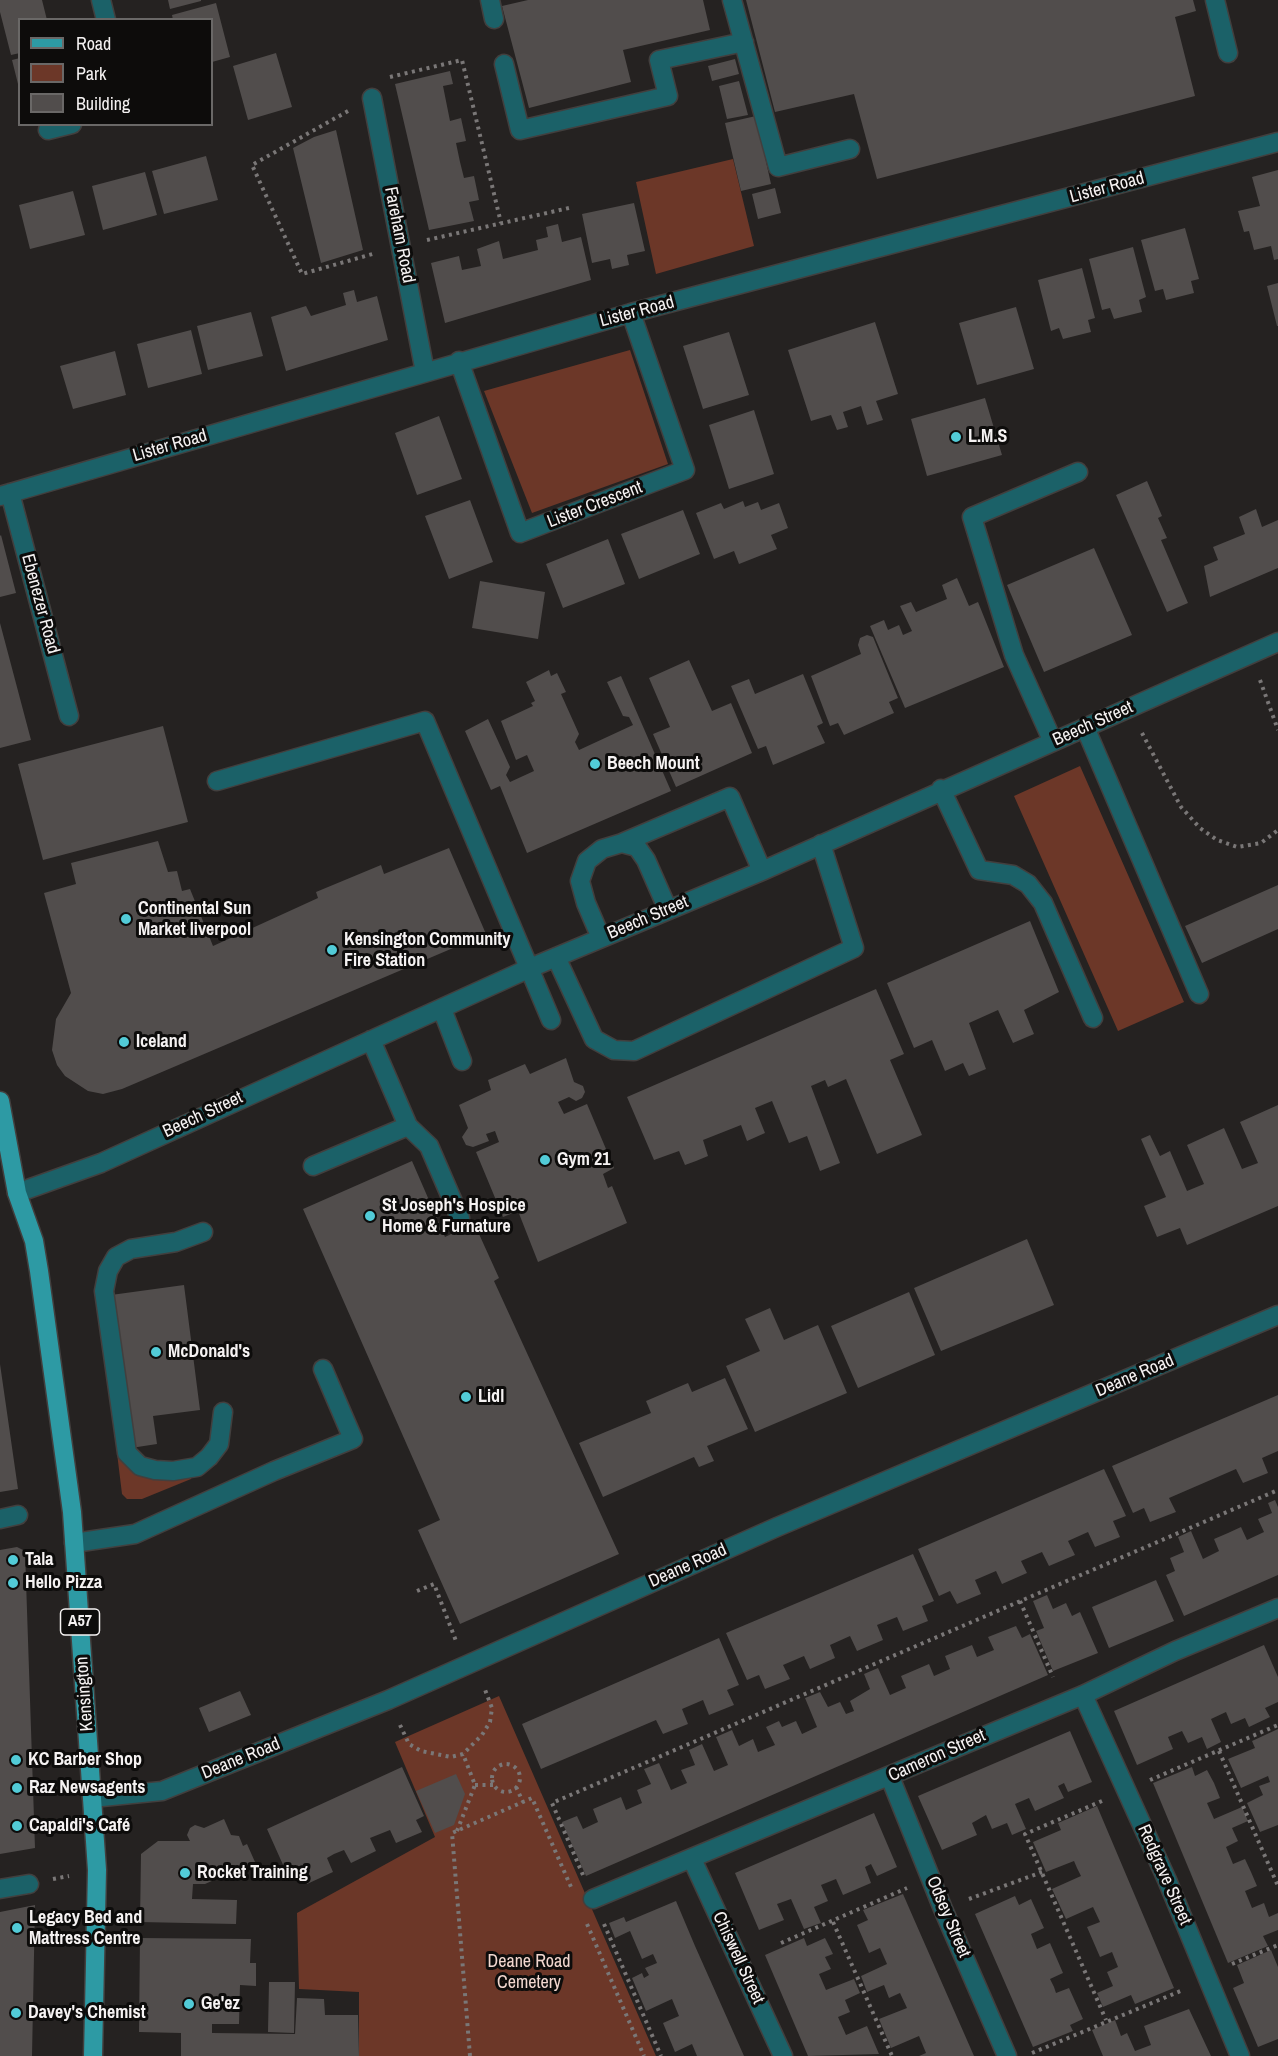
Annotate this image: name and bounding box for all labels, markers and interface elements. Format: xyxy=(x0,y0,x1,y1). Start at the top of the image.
legend xyxy=(18,18,213,126)
text: Road xyxy=(76,31,111,56)
text: Park xyxy=(76,61,106,86)
text: Building xyxy=(76,91,130,116)
street label: Lister Road xyxy=(1067,168,1147,208)
street label: Fareham Road xyxy=(379,185,419,285)
street label: Lister Road xyxy=(597,292,677,332)
street label: Lister Road xyxy=(130,425,210,467)
place label: L.M.S xyxy=(968,426,1007,448)
marker: L.M.S xyxy=(949,430,963,444)
street label: Lister Crescent xyxy=(544,477,646,533)
street label: Ebenezer Road xyxy=(16,552,64,656)
street label: Beech Street xyxy=(1050,697,1136,751)
place label: Beech Mount xyxy=(607,753,700,775)
marker: Beech Mount xyxy=(588,757,602,771)
street label: Beech Street xyxy=(605,891,691,945)
place label: Continental Sun Market liverpool xyxy=(138,898,251,940)
marker: Continental Sun Market liverpool xyxy=(119,912,133,926)
place label: Kensington Community Fire Station xyxy=(344,929,510,972)
marker: Kensington Community Fire Station xyxy=(325,943,339,957)
place label: Iceland xyxy=(136,1031,187,1053)
marker: Iceland xyxy=(117,1035,131,1049)
street label: Beech Street xyxy=(160,1087,246,1143)
place label: Gym 21 xyxy=(557,1149,610,1171)
marker: Gym 21 xyxy=(538,1153,552,1167)
place label: St Joseph's Hospice Home & Furnature xyxy=(382,1195,526,1238)
marker: St Joseph's Hospice Home & Furnature xyxy=(363,1209,377,1223)
place label: McDonald's xyxy=(168,1341,250,1363)
marker: McDonald's xyxy=(149,1345,163,1359)
street label: Deane Road xyxy=(1093,1350,1177,1402)
place label: Lidl xyxy=(478,1386,504,1408)
marker: Lidl xyxy=(459,1390,473,1404)
street label: Deane Road xyxy=(646,1539,730,1593)
place label: Tala xyxy=(25,1549,53,1571)
marker: Tala xyxy=(6,1553,20,1567)
place label: Hello Pizza xyxy=(25,1572,102,1594)
marker: Hello Pizza xyxy=(6,1576,20,1590)
road number: A57 xyxy=(60,1609,100,1635)
street label: Kensington xyxy=(72,1656,98,1732)
street label: Cameron Street xyxy=(885,1725,989,1787)
street label: Deane Road xyxy=(199,1733,283,1785)
place label: KC Barber Shop xyxy=(28,1749,142,1771)
marker: KC Barber Shop xyxy=(9,1753,23,1767)
place label: Raz Newsagents xyxy=(29,1777,145,1799)
marker: Raz Newsagents xyxy=(10,1781,24,1795)
place label: Capaldi's Café xyxy=(29,1815,130,1837)
marker: Capaldi's Café xyxy=(10,1819,24,1833)
street label: Redgrave Street xyxy=(1132,1822,1196,1928)
place label: Rocket Training xyxy=(197,1862,308,1884)
marker: Rocket Training xyxy=(178,1866,192,1880)
street label: Odsey Street xyxy=(921,1873,975,1961)
place label: Legacy Bed and Mattress Centre xyxy=(29,1907,142,1950)
street label: Chiswell Street xyxy=(707,1908,769,2008)
marker: Legacy Bed and Mattress Centre xyxy=(10,1921,24,1935)
park label: Deane Road Cemetery xyxy=(488,1951,570,1994)
place label: Ge'ez xyxy=(201,1993,240,2015)
marker: Ge'ez xyxy=(182,1997,196,2011)
place label: Davey's Chemist xyxy=(28,2002,146,2024)
marker: Davey's Chemist xyxy=(9,2006,23,2020)

